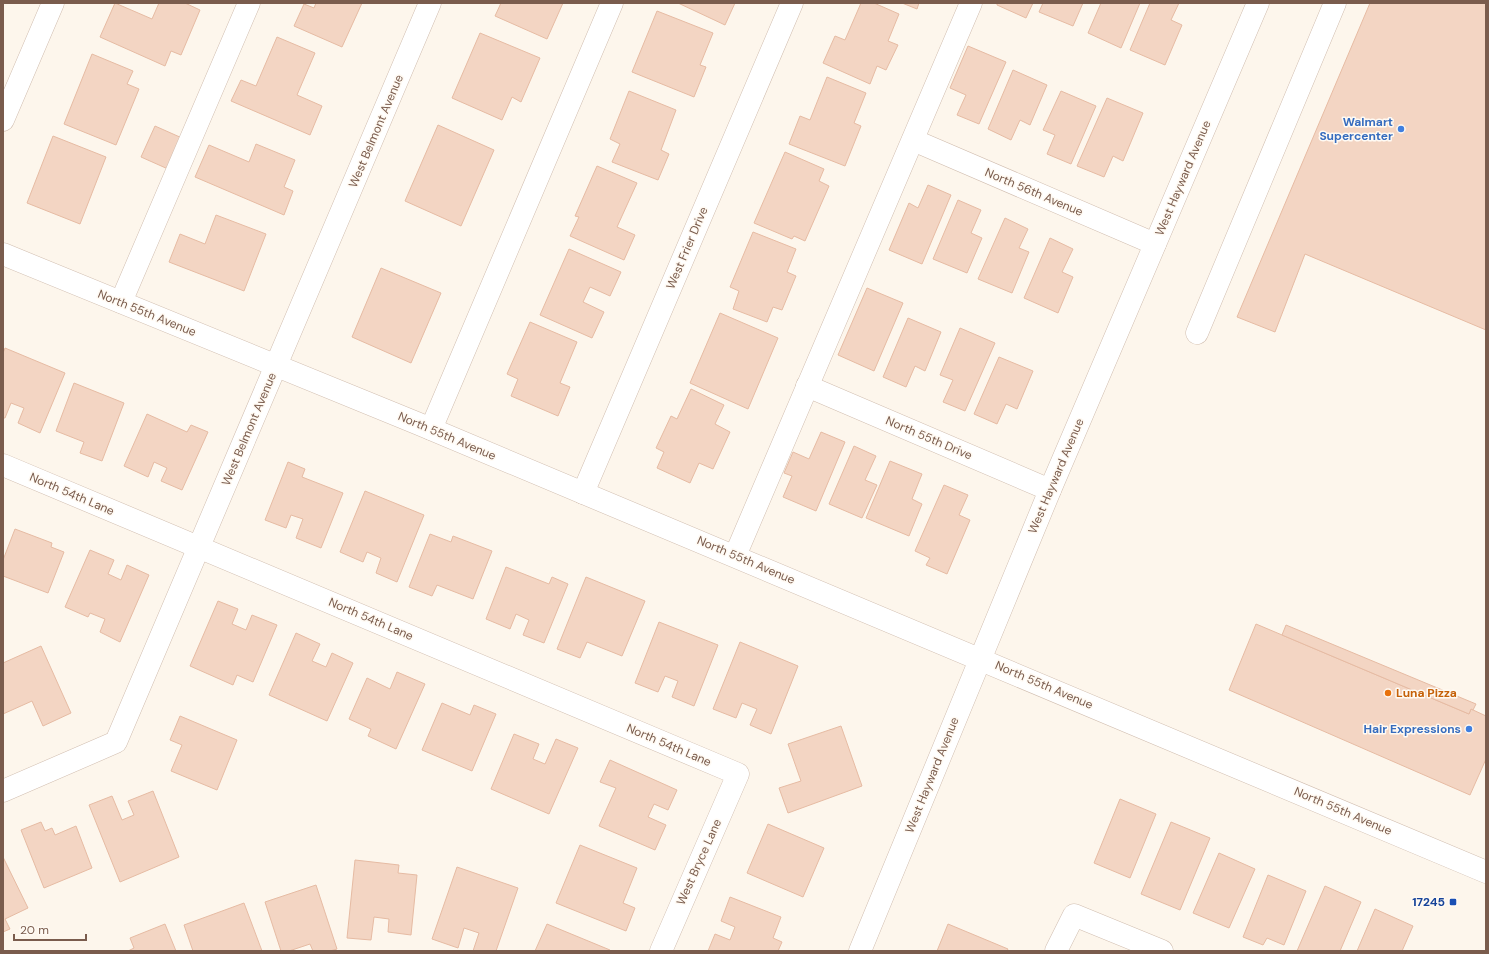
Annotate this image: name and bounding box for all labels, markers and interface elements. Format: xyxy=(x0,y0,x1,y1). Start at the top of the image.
street label: West Belmont Avenue xyxy=(345,72,407,190)
place label: Walmart Supercenter xyxy=(1319,114,1393,144)
street label: West Hayward Avenue xyxy=(1151,118,1215,238)
marker: Walmart Supercenter xyxy=(1396,124,1406,134)
street label: North 56th Avenue xyxy=(983,164,1086,220)
street label: West Frier Drive xyxy=(662,204,712,292)
street label: North 55th Avenue xyxy=(95,286,199,340)
street label: West Belmont Avenue xyxy=(218,370,280,488)
street label: North 55th Avenue xyxy=(396,408,499,464)
street label: North 55th Drive xyxy=(883,413,975,464)
street label: West Hayward Avenue xyxy=(1024,416,1088,536)
street label: North 54th Lane xyxy=(27,469,117,519)
street label: North 55th Avenue xyxy=(695,532,798,588)
street label: North 54th Lane xyxy=(326,594,416,644)
street label: North 55th Avenue xyxy=(993,657,1096,713)
place label: Luna Pizza xyxy=(1396,685,1457,701)
marker: Luna Pizza xyxy=(1383,688,1393,698)
street label: West Hayward Avenue xyxy=(901,714,963,835)
street label: North 54th Lane xyxy=(624,720,714,770)
place label: Hair Expressions xyxy=(1363,721,1461,737)
marker: Hair Expressions xyxy=(1464,724,1474,734)
street label: North 55th Avenue xyxy=(1292,783,1395,839)
street label: West Bryce Lane xyxy=(673,816,725,908)
place label: 17245 xyxy=(1412,894,1445,910)
marker: 17245 xyxy=(1448,897,1458,907)
scale bar xyxy=(14,916,86,942)
text: 20 m xyxy=(20,922,49,938)

